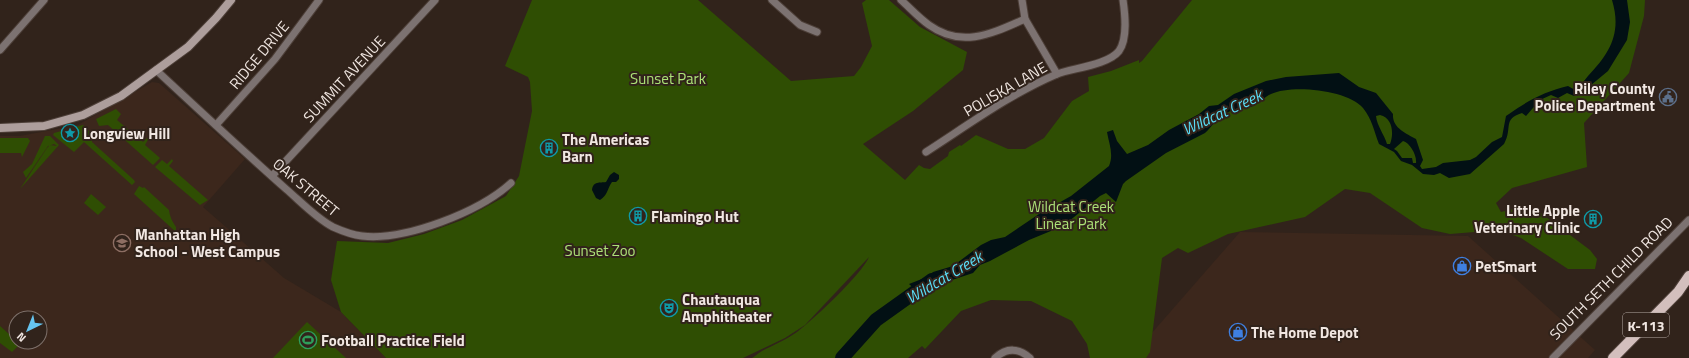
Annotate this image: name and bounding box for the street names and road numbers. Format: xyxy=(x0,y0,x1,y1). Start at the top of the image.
street label: RIDGE DRIVE xyxy=(223,16,295,94)
street label: SUMMIT AVENUE xyxy=(298,30,390,128)
street label: POLISKA LANE xyxy=(959,56,1051,122)
street label: OAK STREET xyxy=(268,152,344,222)
street label: SOUTH SETH CHILD ROAD xyxy=(1544,211,1678,345)
road number: K-113 xyxy=(1623,313,1669,337)

